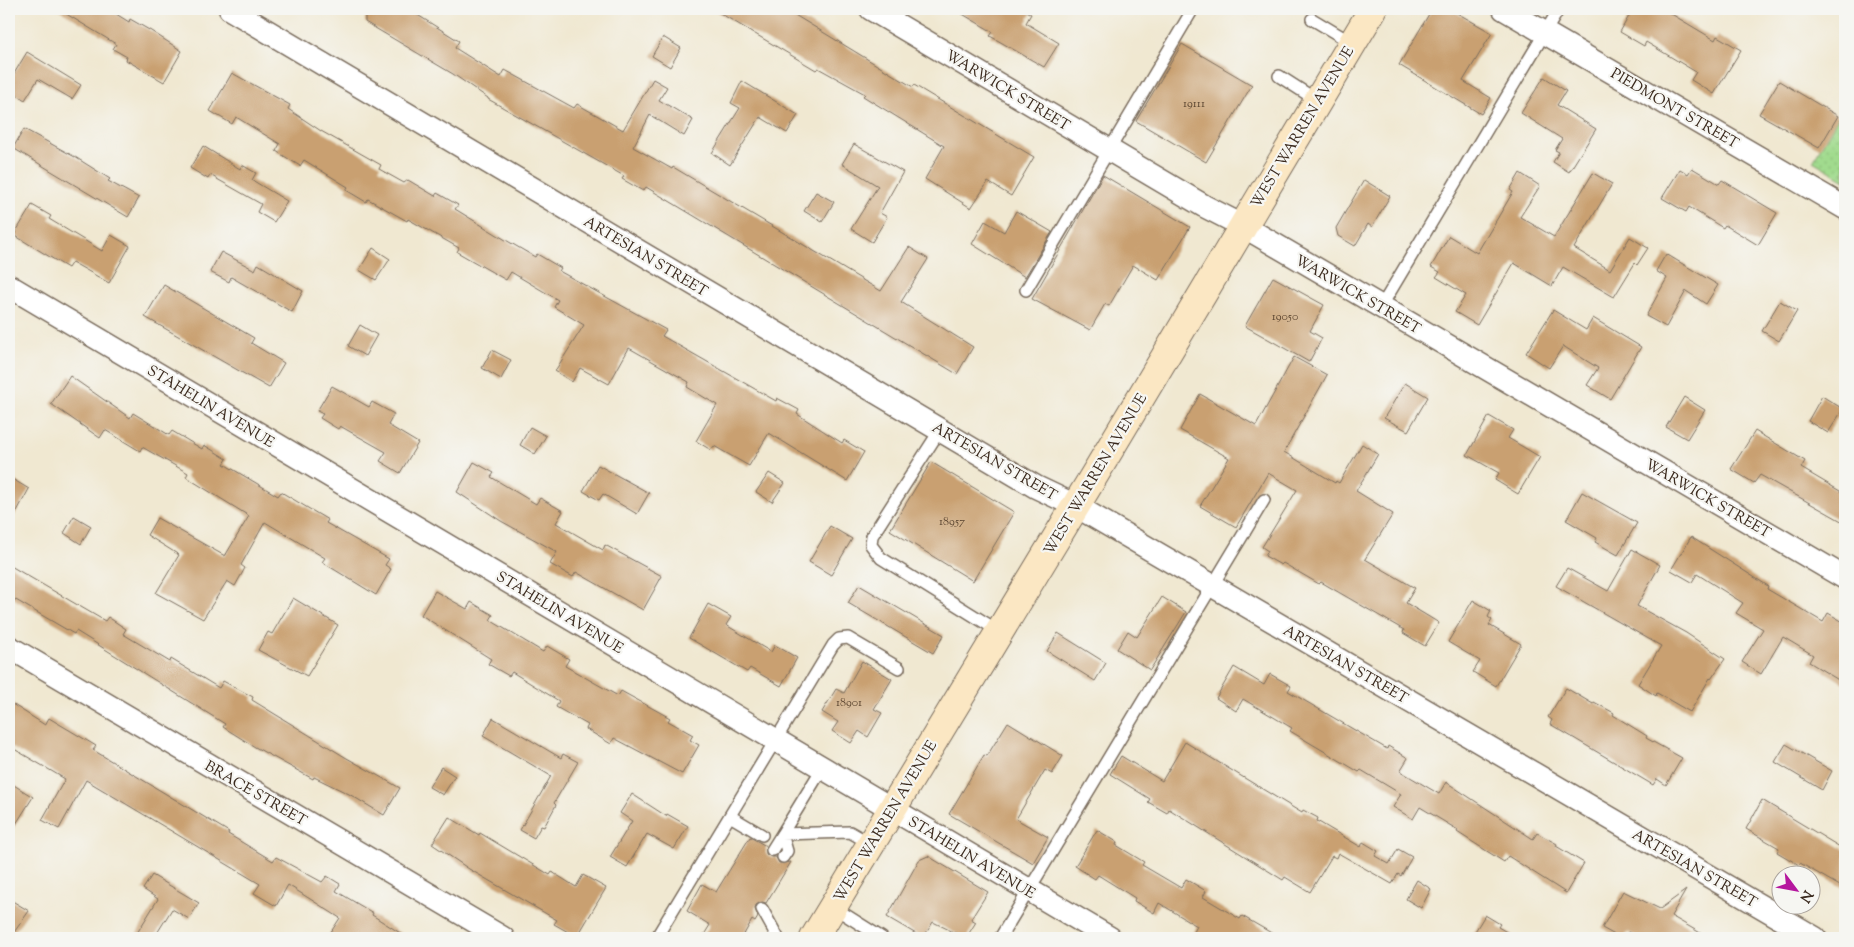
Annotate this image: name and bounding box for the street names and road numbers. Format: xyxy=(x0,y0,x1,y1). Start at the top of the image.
street label: WEST WARREN AVENUE xyxy=(1247,43,1360,213)
street label: WARWICK STREET xyxy=(941,46,1074,137)
street label: PIEDMONT STREET xyxy=(1606,64,1743,155)
street label: ARTESIAN STREET xyxy=(579,212,712,303)
street label: WARWICK STREET xyxy=(1290,251,1425,340)
street label: STAHELIN AVENUE xyxy=(143,361,278,454)
street label: WEST WARREN AVENUE xyxy=(1040,390,1153,560)
street label: ARTESIAN STREET xyxy=(928,418,1061,507)
street label: WARWICK STREET xyxy=(1640,455,1775,544)
street label: STAHELIN AVENUE xyxy=(492,567,627,660)
street label: ARTESIAN STREET xyxy=(1279,621,1412,710)
street label: WEST WARREN AVENUE xyxy=(830,737,943,907)
street label: BRACE STREET xyxy=(200,756,311,832)
street label: STAHELIN AVENUE xyxy=(904,812,1039,905)
street label: ARTESIAN STREET xyxy=(1628,825,1761,914)

